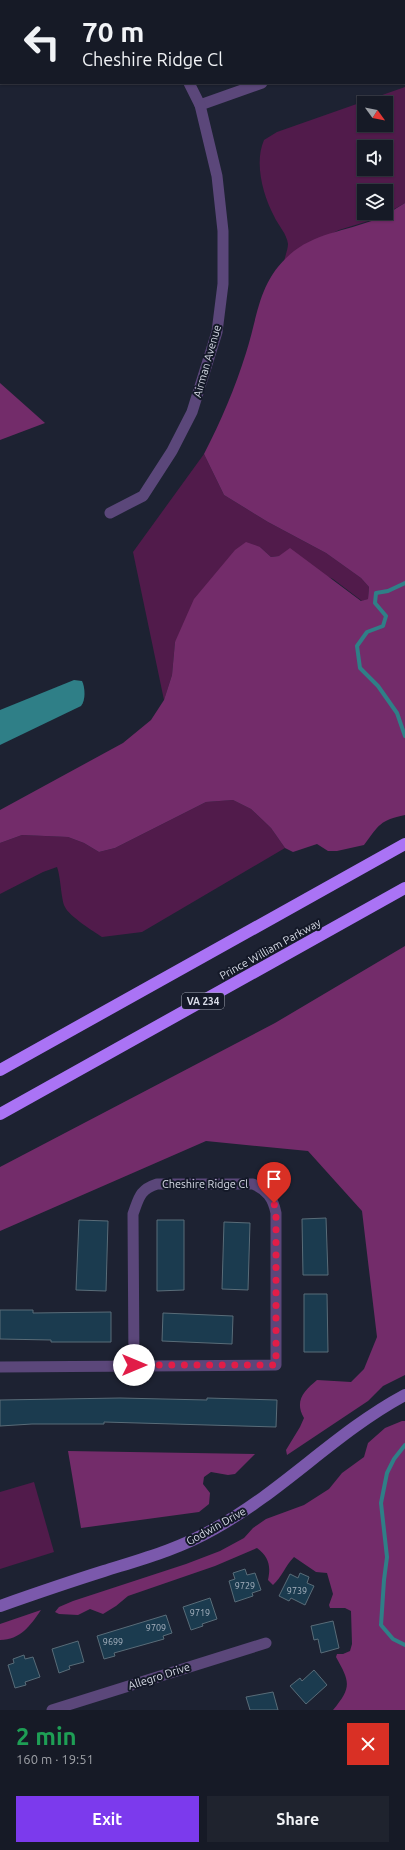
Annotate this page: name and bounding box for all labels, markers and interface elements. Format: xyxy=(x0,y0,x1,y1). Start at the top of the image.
icon: left xyxy=(16,16,68,68)
text: 70 m xyxy=(82,16,144,47)
text: Cheshire Ridge Cl xyxy=(82,49,223,69)
north arrow xyxy=(357,96,393,132)
map controls xyxy=(357,96,393,220)
button: sound xyxy=(357,140,393,176)
button: layers xyxy=(357,184,393,220)
street label: Airman Avenue xyxy=(191,323,223,399)
street label: Prince William Parkway xyxy=(217,916,323,982)
road number: VA 234 xyxy=(182,993,224,1009)
pin xyxy=(257,1162,291,1203)
icon: arrive xyxy=(263,1168,285,1190)
street label: Cheshire Ridge Cl xyxy=(162,1178,248,1190)
position arrow xyxy=(113,1344,155,1386)
street label: Godwin Drive xyxy=(184,1505,248,1547)
house number: 9729 xyxy=(235,1581,255,1591)
house number: 9739 xyxy=(287,1586,307,1596)
house number: 9719 xyxy=(190,1608,210,1618)
house number: 9709 xyxy=(146,1623,166,1633)
house number: 9699 xyxy=(103,1637,123,1647)
street label: Allegro Drive xyxy=(127,1660,191,1692)
text: 2 min xyxy=(16,1723,77,1750)
button: close xyxy=(347,1723,389,1765)
text: 160 m · 19:51 xyxy=(16,1752,94,1766)
button: Exit xyxy=(16,1796,199,1842)
button: Share xyxy=(207,1796,389,1842)

